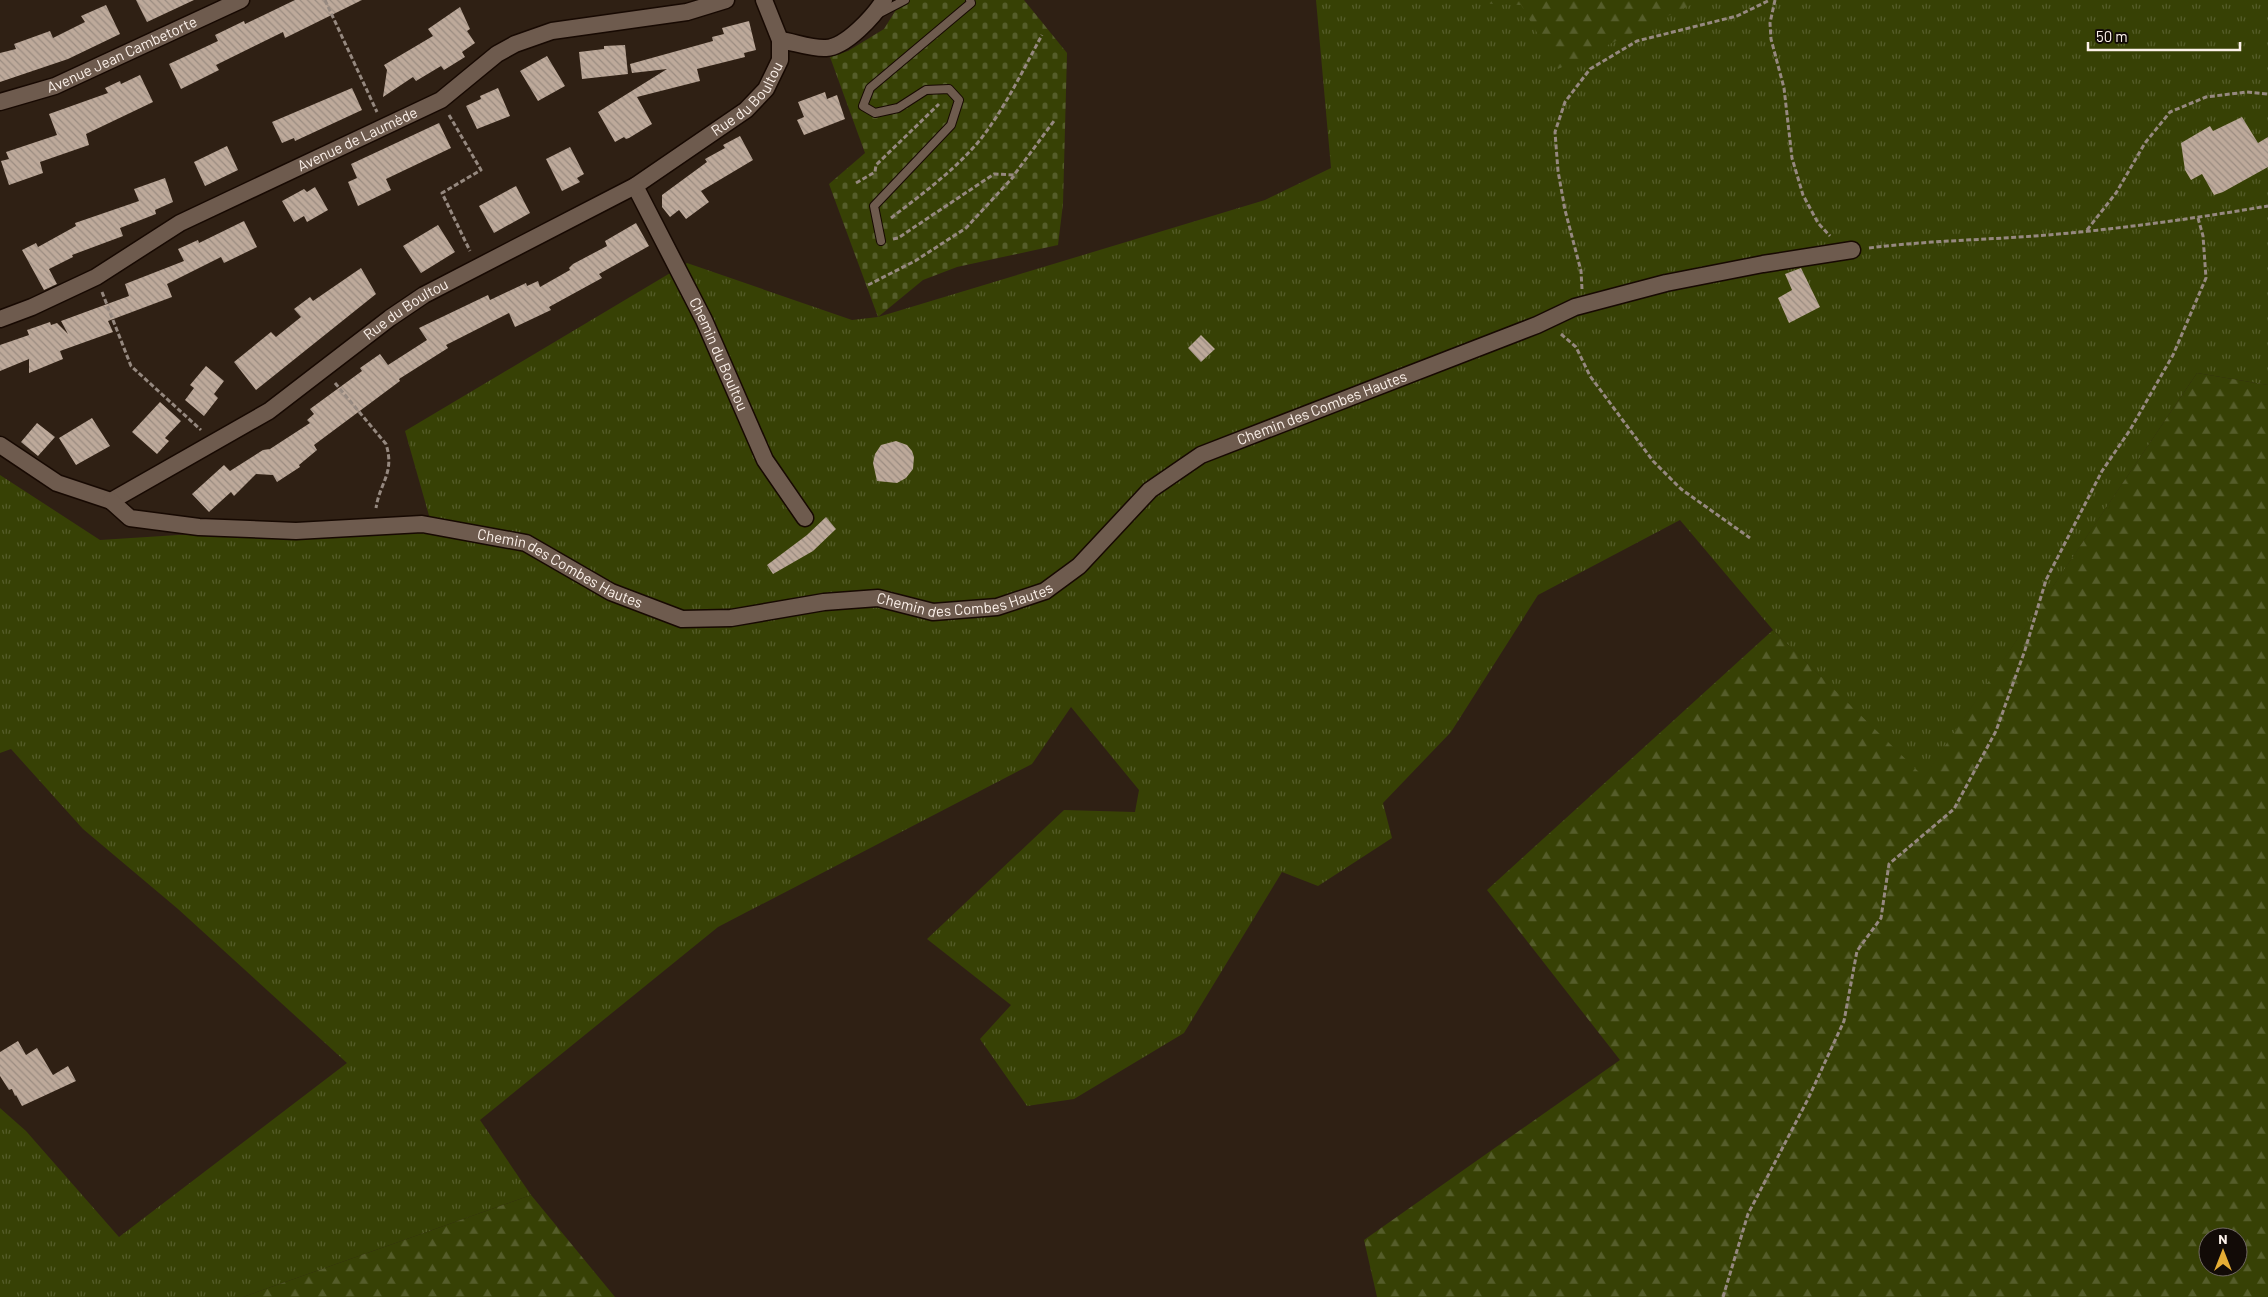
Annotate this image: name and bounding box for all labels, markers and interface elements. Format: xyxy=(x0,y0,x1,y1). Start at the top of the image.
street label: Avenue Jean Cambetorte xyxy=(44,12,199,96)
scale bar xyxy=(2088,20,2240,52)
text: 50 m xyxy=(2096,27,2128,45)
street label: Rue du Boultou xyxy=(707,58,786,139)
street label: Avenue de Laumède xyxy=(294,102,420,174)
street label: Rue du Boultou xyxy=(359,274,451,343)
street label: Chemin du Boultou xyxy=(686,294,752,413)
street label: Chemin des Combes Hautes xyxy=(1234,366,1409,448)
street label: Chemin des Combes Hautes xyxy=(476,524,645,611)
street label: Chemin des Combes Hautes xyxy=(875,578,1056,620)
north arrow xyxy=(2198,1227,2248,1277)
text: N xyxy=(2218,1230,2228,1247)

